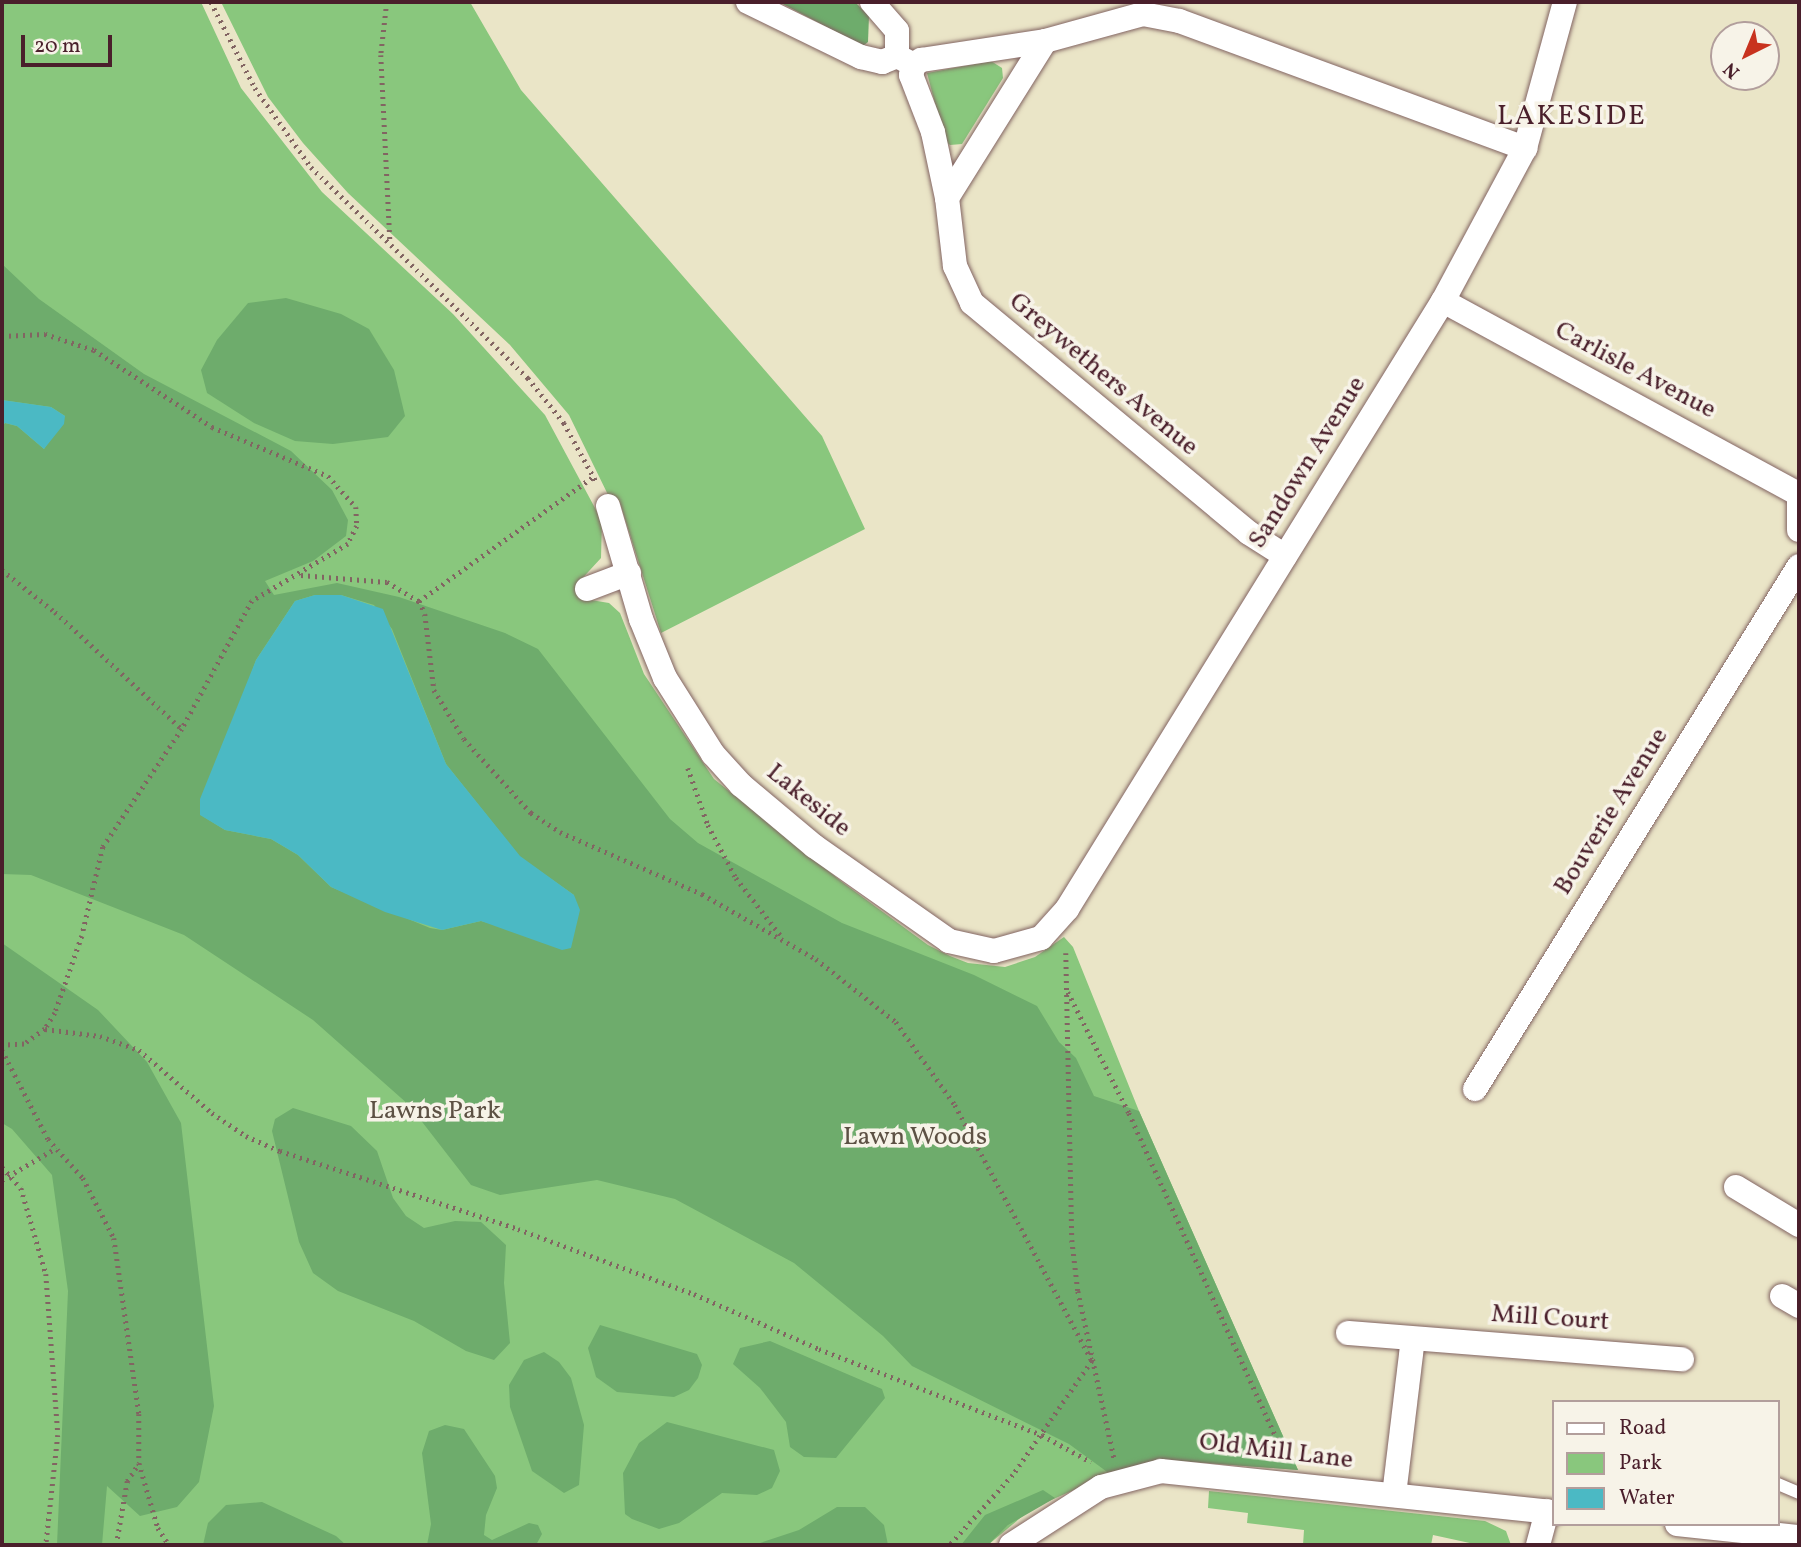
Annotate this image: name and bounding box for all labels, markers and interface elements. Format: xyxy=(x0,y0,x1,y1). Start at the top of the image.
scale bar xyxy=(24,21,116,65)
north arrow xyxy=(1710,21,1780,91)
text: 20 m xyxy=(34,32,80,61)
text: N xyxy=(1718,56,1746,84)
district label: LAKESIDE xyxy=(1498,100,1646,134)
street label: Greywethers Avenue xyxy=(1002,287,1204,463)
street label: Carlisle Avenue xyxy=(1549,315,1721,427)
street label: Sandown Avenue xyxy=(1243,371,1373,555)
street label: Bouverie Avenue xyxy=(1548,723,1676,901)
street label: Lakeside xyxy=(759,758,857,844)
park label: Lawns Park xyxy=(369,1096,501,1128)
park label: Lawn Woods xyxy=(842,1122,988,1154)
street label: Mill Court xyxy=(1490,1299,1610,1339)
legend xyxy=(1552,1400,1780,1526)
text: Road xyxy=(1619,1414,1666,1443)
street label: Old Mill Lane xyxy=(1197,1427,1355,1477)
text: Park xyxy=(1619,1449,1662,1478)
text: Water xyxy=(1619,1484,1675,1513)

